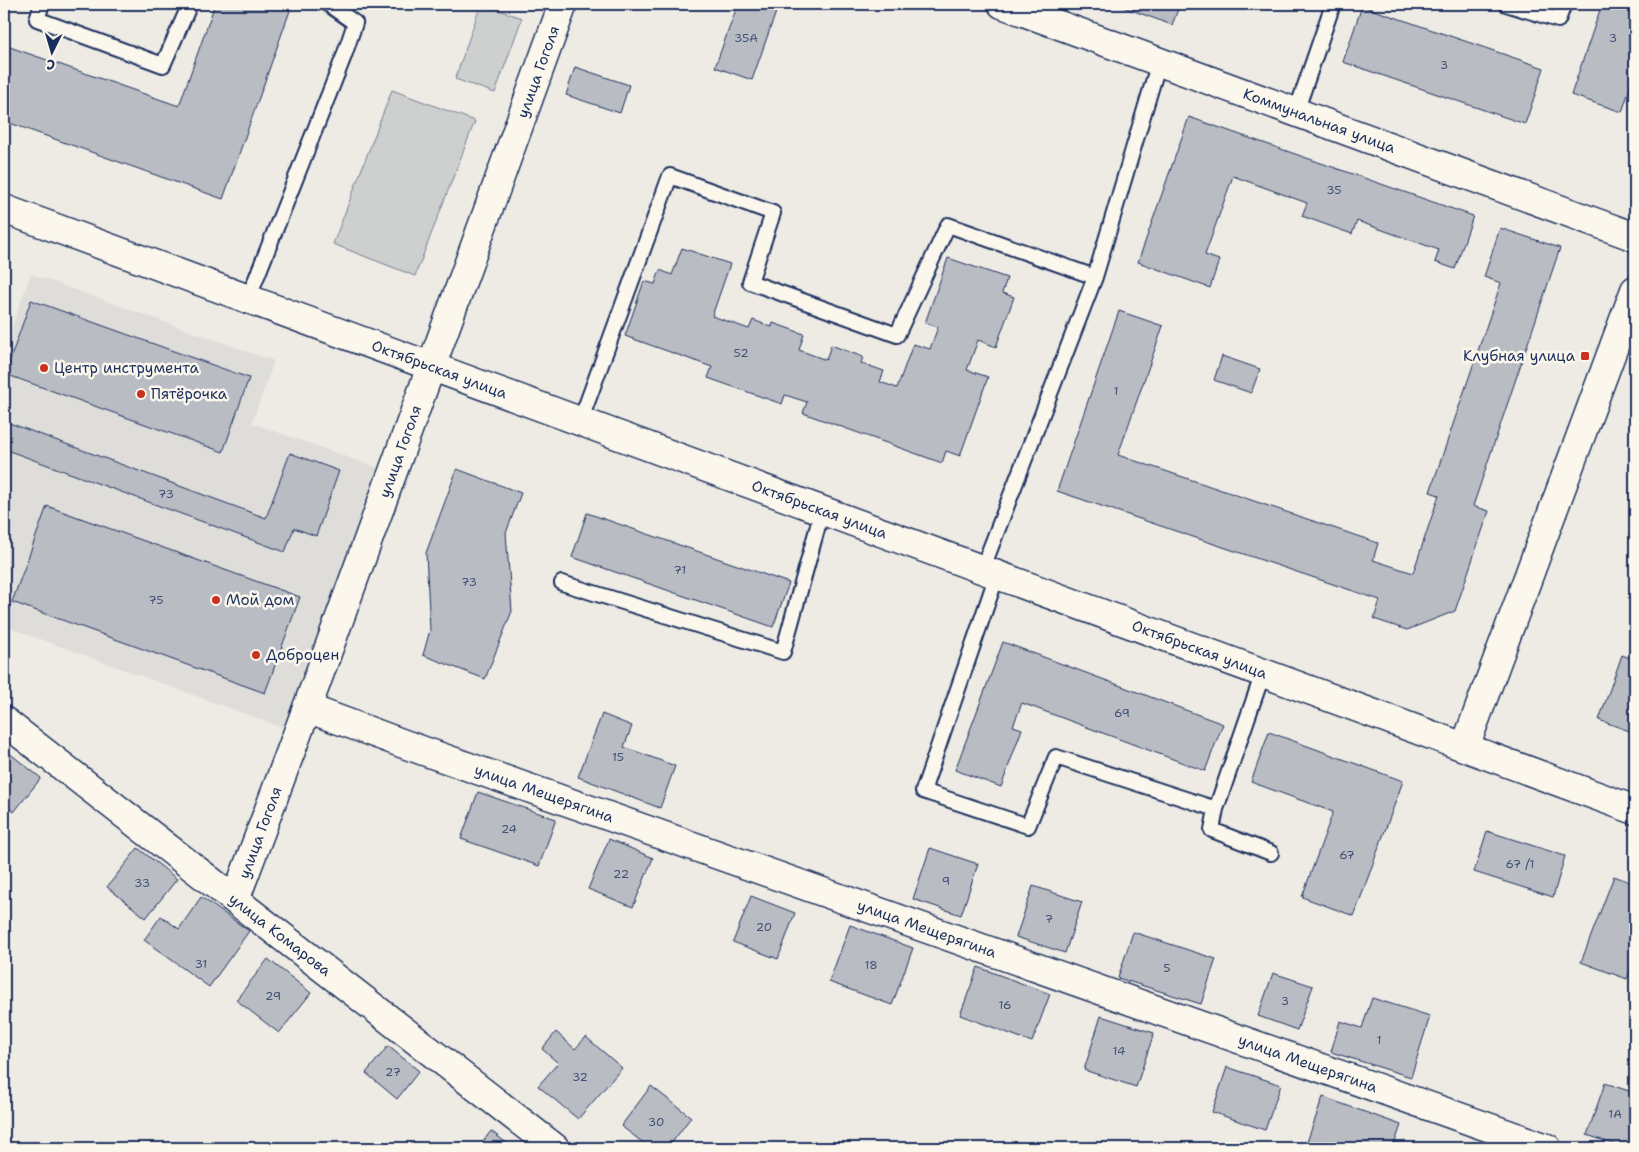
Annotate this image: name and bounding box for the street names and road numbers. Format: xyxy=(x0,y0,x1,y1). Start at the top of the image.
street label: улица Гоголя xyxy=(512,23,564,121)
street label: Коммунальная улица xyxy=(1240,84,1399,158)
street label: Октябрьская улица xyxy=(369,335,511,404)
street label: улица Гоголя xyxy=(374,402,426,500)
street label: Октябрьская улица xyxy=(749,475,891,544)
street label: Октябрьская улица xyxy=(1129,615,1271,684)
street label: улица Мещерягина xyxy=(472,760,617,828)
street label: улица Гоголя xyxy=(234,784,287,882)
street label: улица Комарова xyxy=(225,889,336,981)
street label: улица Мещерягина xyxy=(855,895,1000,963)
street label: улица Мещерягина xyxy=(1235,1030,1381,1097)

